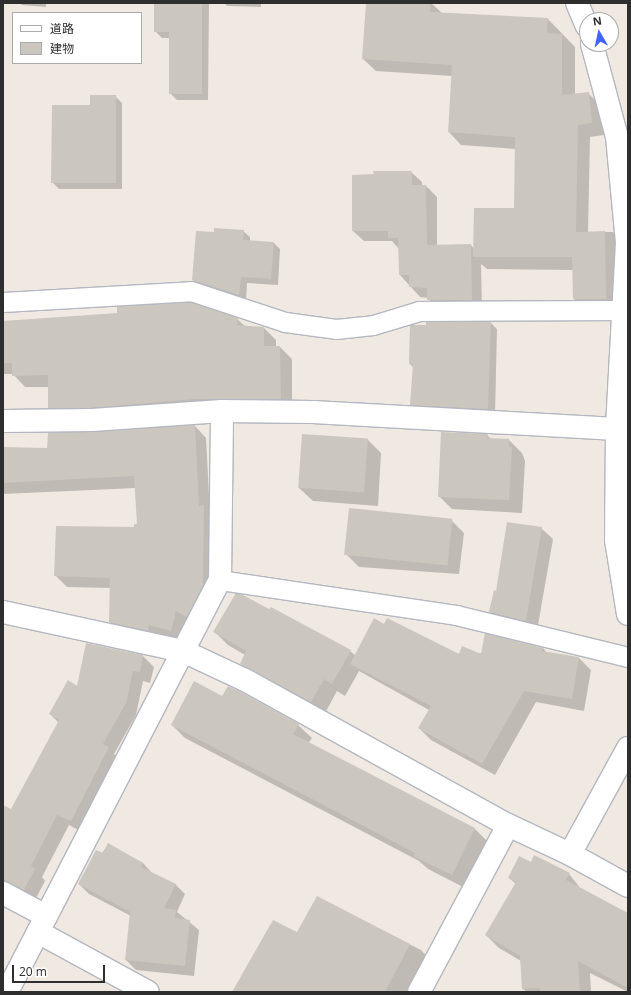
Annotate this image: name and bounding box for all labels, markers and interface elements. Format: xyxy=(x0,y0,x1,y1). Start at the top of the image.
legend xyxy=(12,12,142,64)
north arrow xyxy=(579,12,619,52)
text: N xyxy=(592,13,603,29)
text: 道路 xyxy=(50,20,74,37)
text: 建物 xyxy=(50,40,74,57)
scale bar xyxy=(14,957,107,983)
text: 20 m xyxy=(19,963,47,980)

